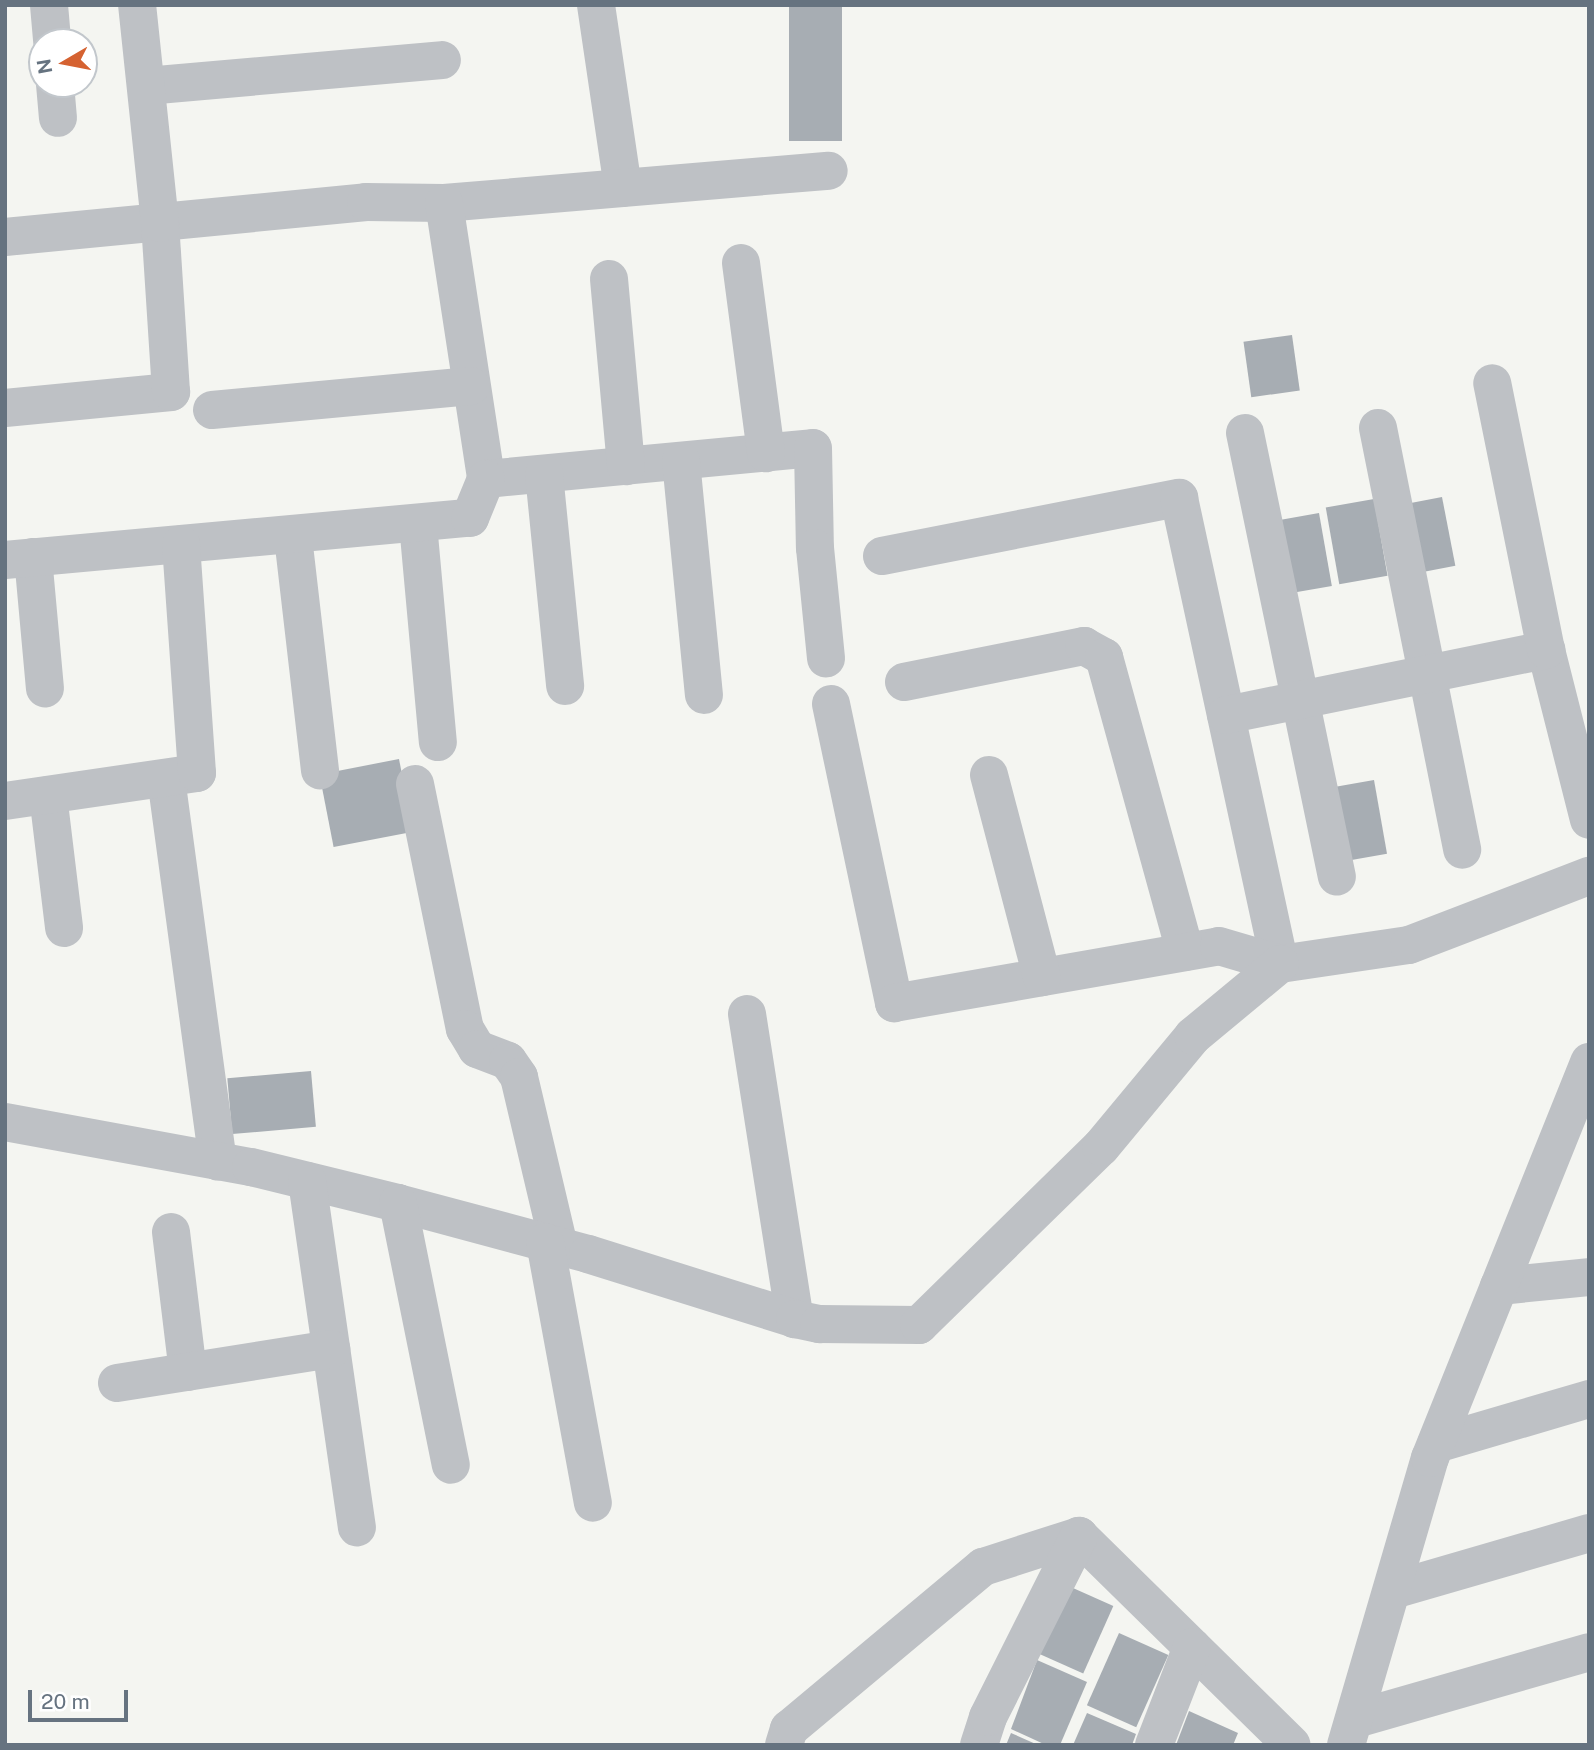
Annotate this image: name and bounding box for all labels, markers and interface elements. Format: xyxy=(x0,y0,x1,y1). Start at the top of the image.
north arrow xyxy=(28,28,98,98)
text: N xyxy=(32,57,56,76)
scale bar xyxy=(32,1676,131,1720)
text: 20 m xyxy=(41,1689,90,1714)

